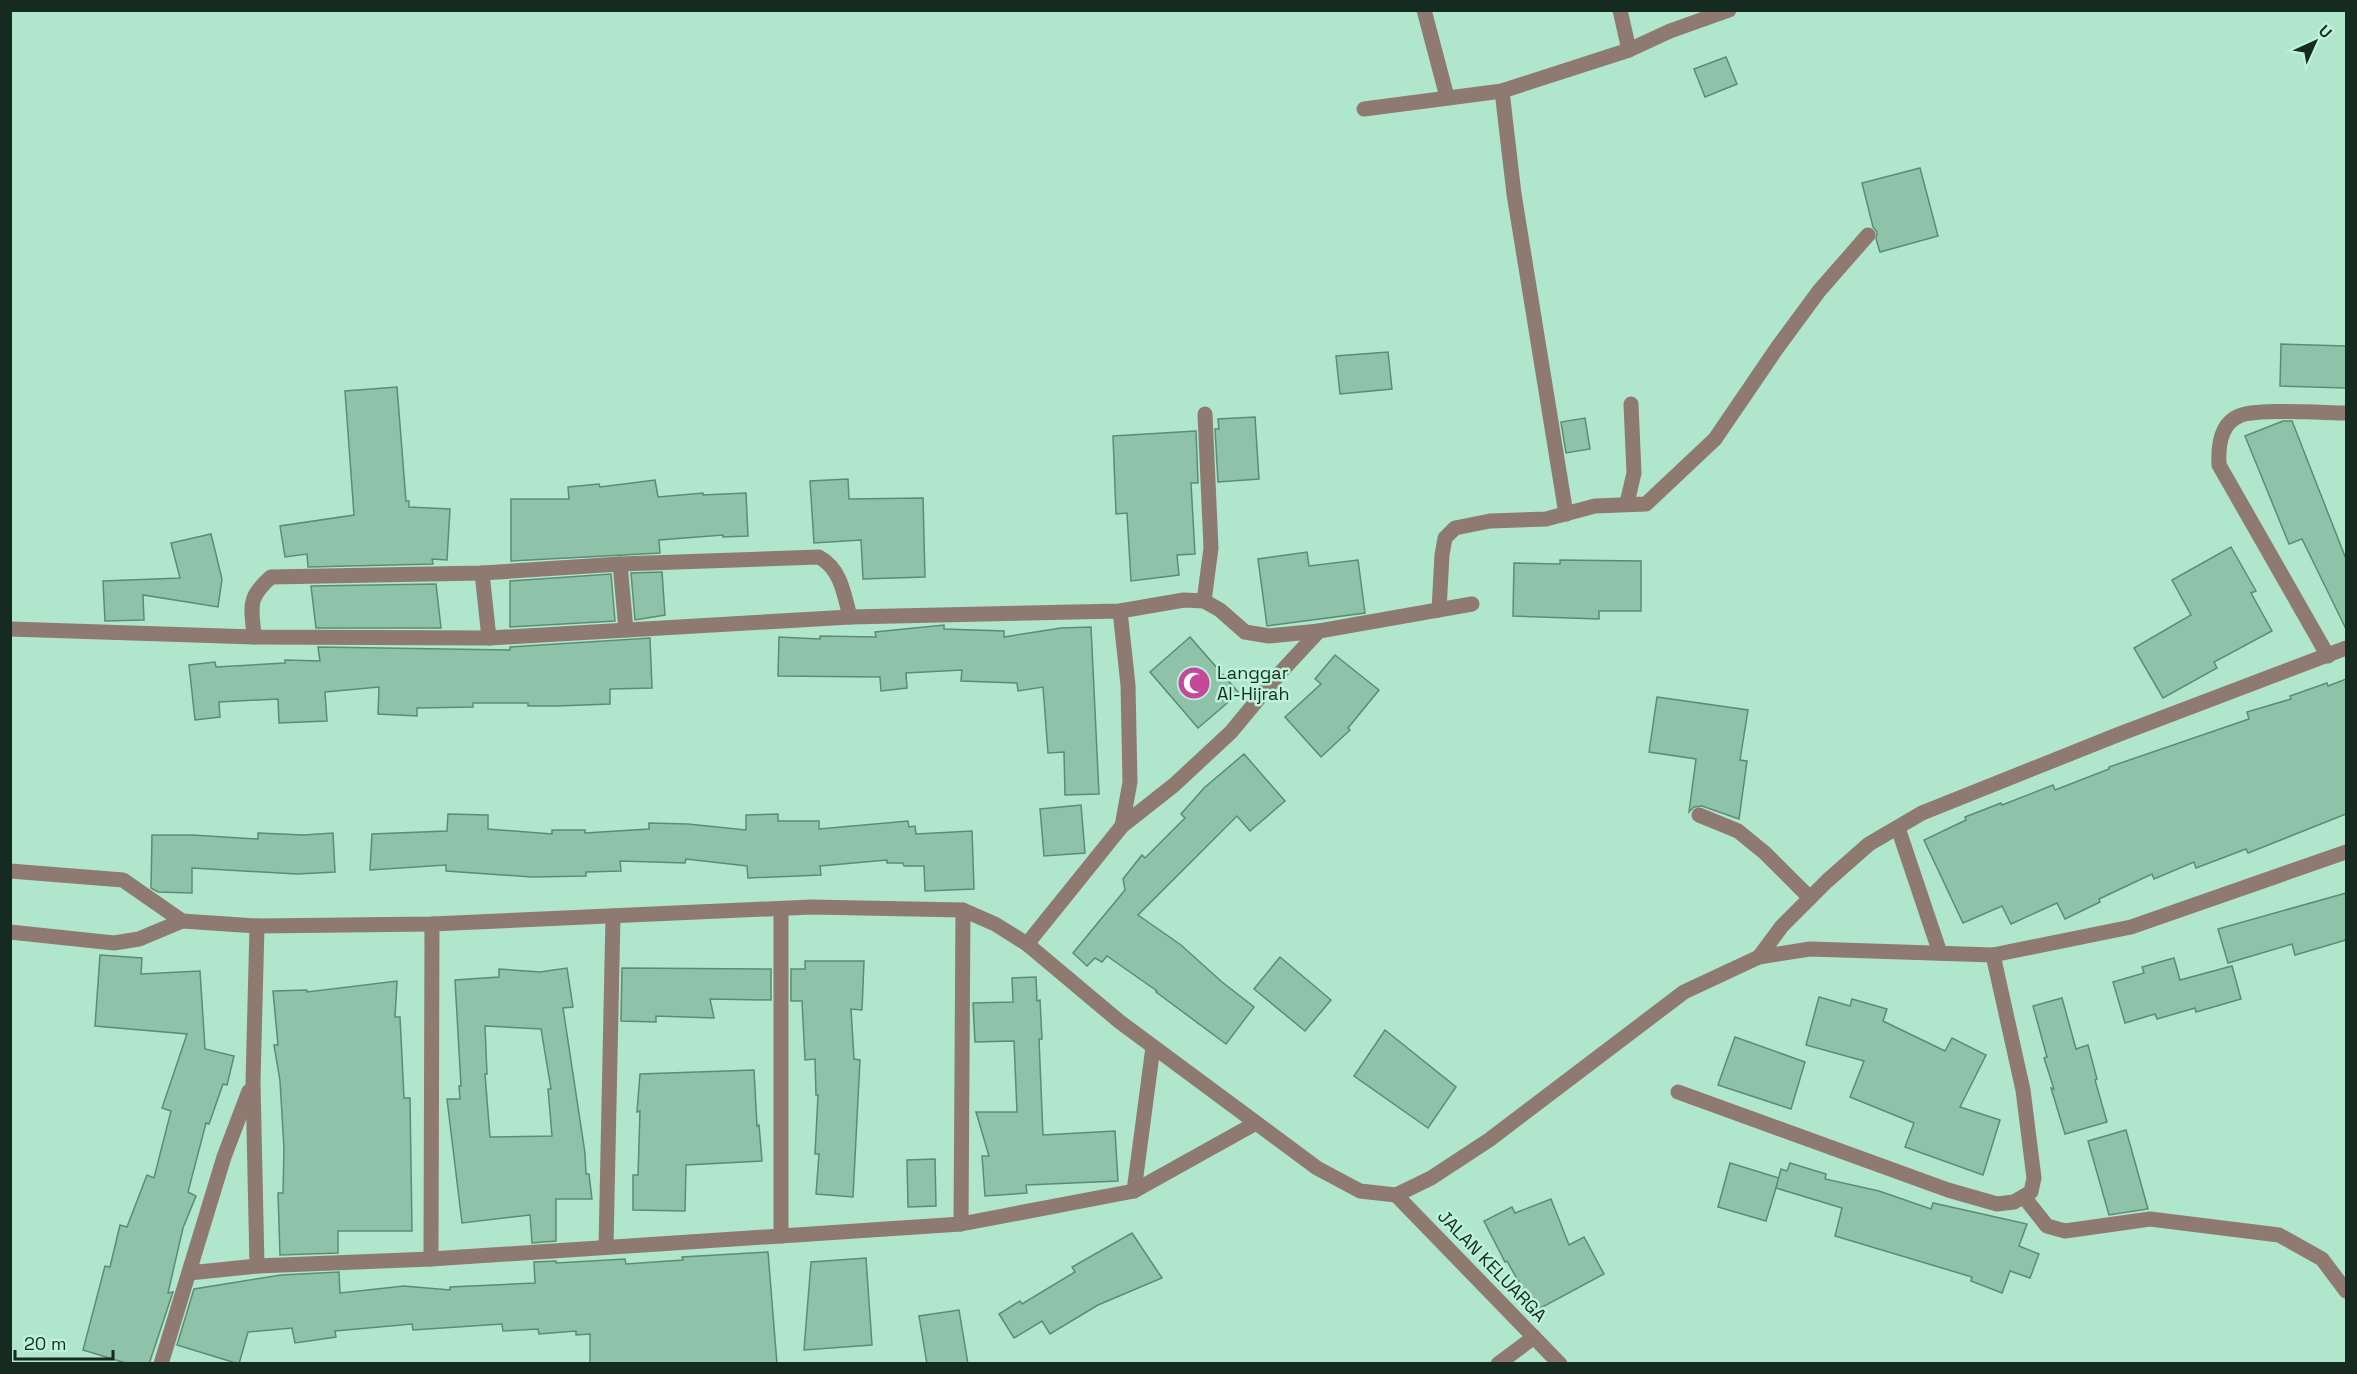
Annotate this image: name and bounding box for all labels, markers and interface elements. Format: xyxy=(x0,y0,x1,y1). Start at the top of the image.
north arrow xyxy=(2285,12,2345,72)
text: U xyxy=(2314,21,2336,43)
place label: Langgar Al-Hijrah xyxy=(1217,661,1289,705)
mosque icon: Langgar Al-Hijrah xyxy=(1176,665,1212,701)
street label: JALAN KELUARGA xyxy=(1433,1205,1552,1327)
scale bar xyxy=(15,1323,112,1361)
text: 20 m xyxy=(24,1332,67,1355)

